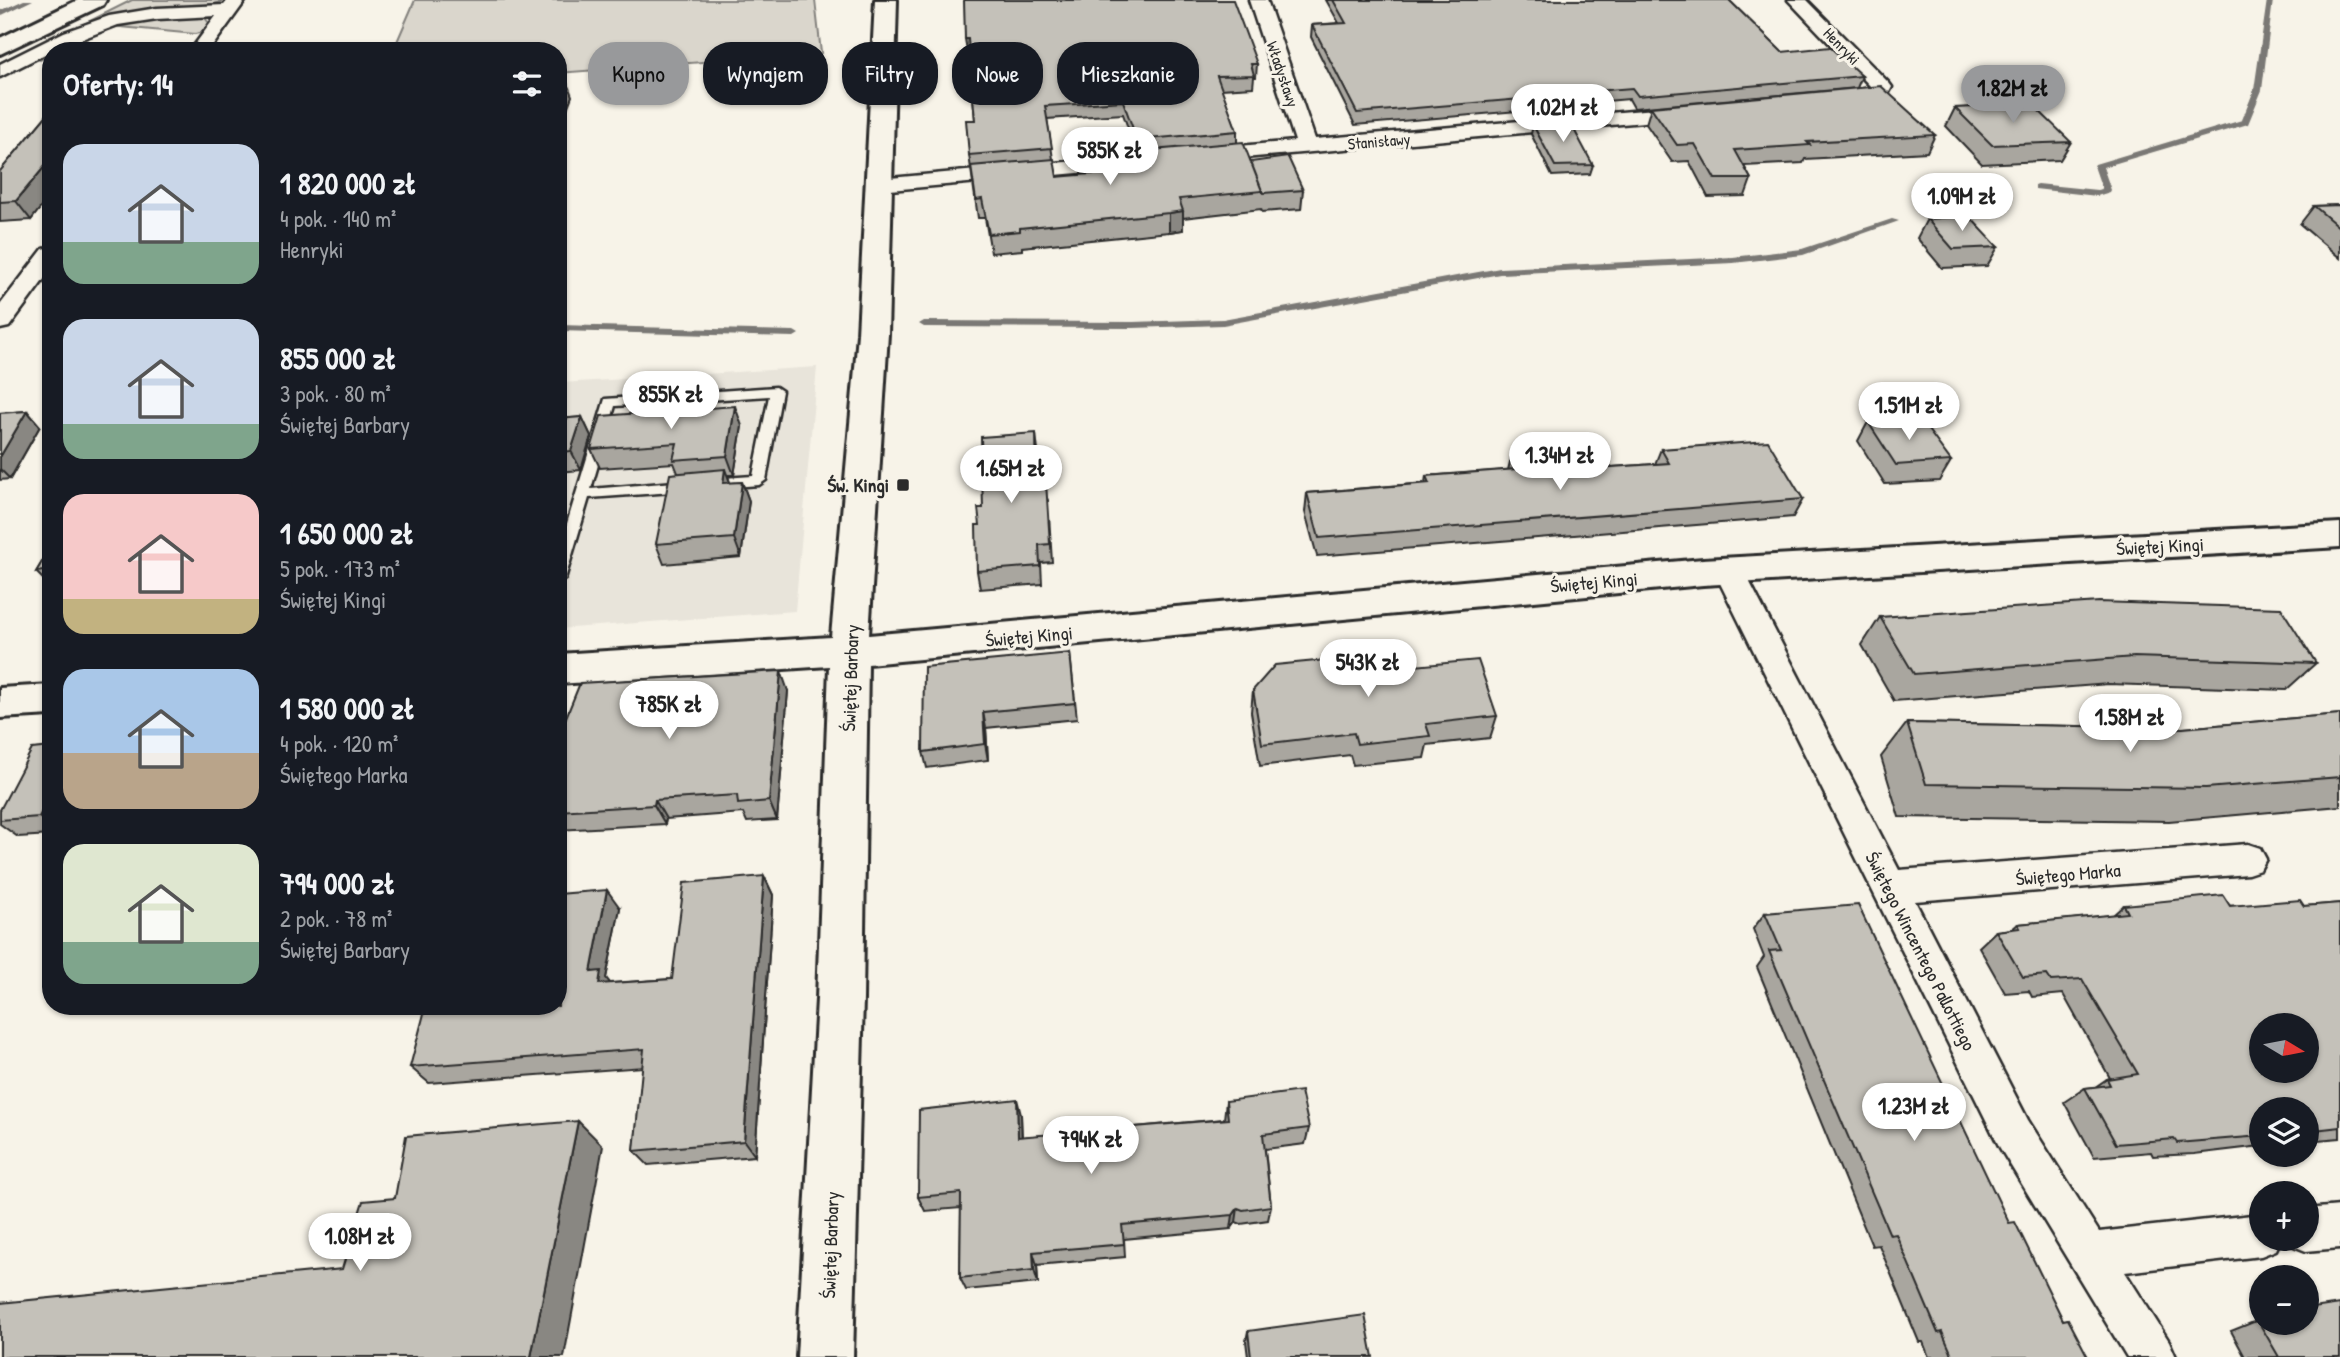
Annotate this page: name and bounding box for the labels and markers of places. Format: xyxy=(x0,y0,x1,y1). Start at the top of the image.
pin: 1.82M zł xyxy=(1941,66,2085,125)
pin: 1.02M zł xyxy=(1491,85,1635,144)
pin: 585K zł xyxy=(1045,128,1175,187)
pin: 1.09M zł xyxy=(1890,174,2034,233)
pin: 855K zł xyxy=(606,372,736,431)
pin: 1.51M zł xyxy=(1837,382,1981,442)
pin: 1.34M zł xyxy=(1488,433,1632,492)
pin: 1.65M zł xyxy=(939,446,1083,505)
place label: Św. Kingi xyxy=(828,472,889,499)
marker: Św. Kingi xyxy=(895,477,911,493)
pin: 543K zł xyxy=(1303,640,1433,699)
pin: 785K zł xyxy=(604,682,734,741)
pin: 1.58M zł xyxy=(2058,694,2202,754)
pin: 1.23M zł xyxy=(1842,1084,1986,1143)
pin: 794K zł xyxy=(1026,1116,1156,1176)
pin: 1.08M zł xyxy=(288,1214,432,1273)

